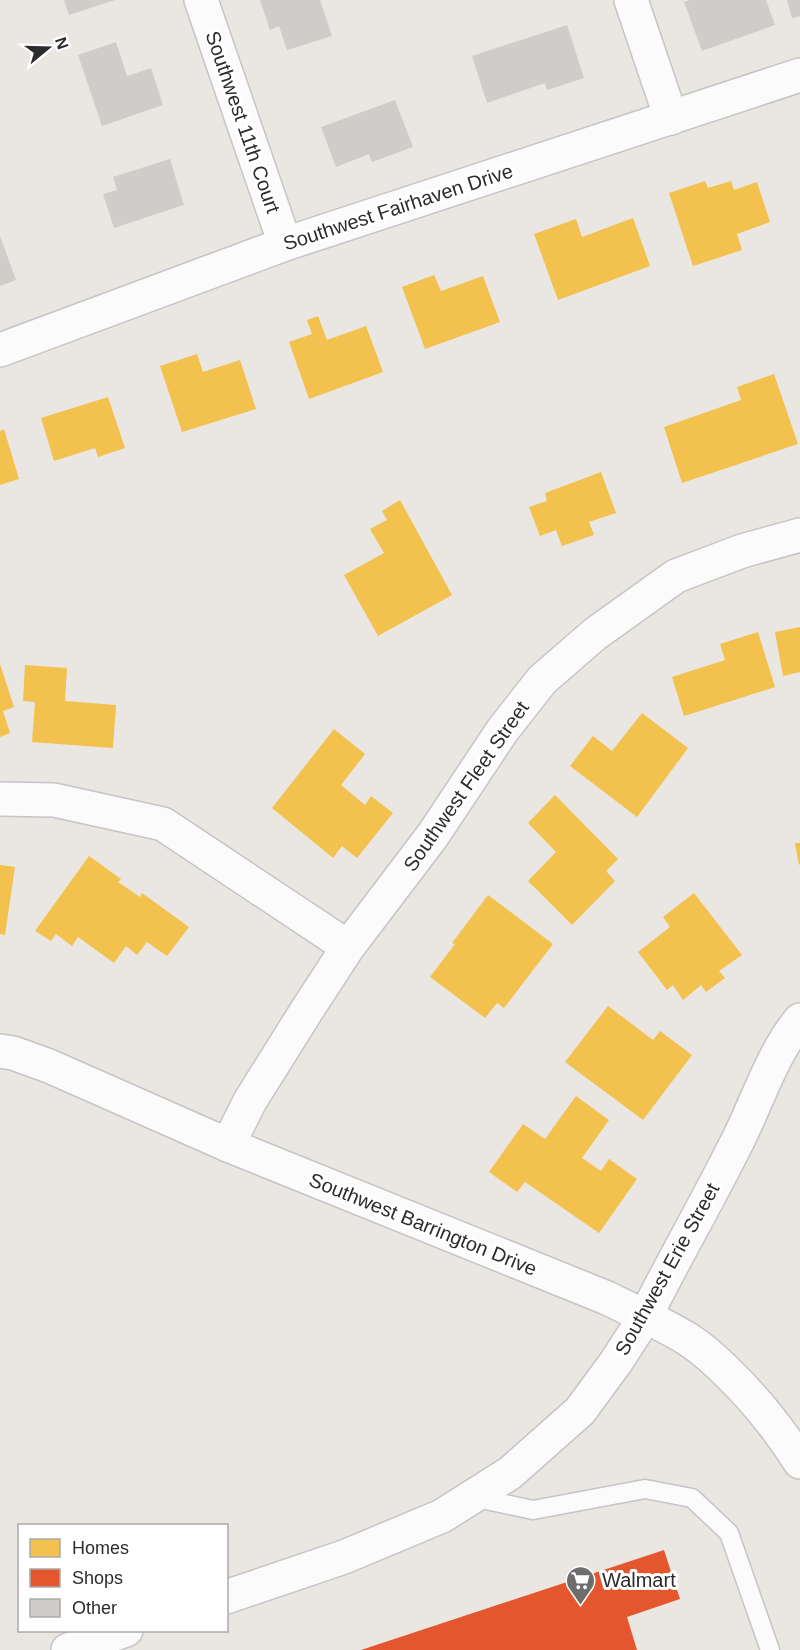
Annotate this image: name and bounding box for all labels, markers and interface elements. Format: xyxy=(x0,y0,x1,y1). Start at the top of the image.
north arrow xyxy=(18,18,78,78)
street label: Southwest 11th Court xyxy=(202,28,285,216)
text: N xyxy=(52,35,72,52)
street label: Southwest Fairhaven Drive xyxy=(280,159,516,255)
street label: Southwest Fleet Street xyxy=(399,696,533,875)
street label: Southwest Barrington Drive xyxy=(306,1168,540,1280)
street label: Southwest Erie Street xyxy=(610,1179,724,1359)
legend xyxy=(18,1524,228,1632)
text: Homes xyxy=(72,1538,129,1558)
supermarket icon: Walmart xyxy=(565,1564,597,1606)
text: Shops xyxy=(72,1568,123,1588)
place label: Walmart xyxy=(602,1569,676,1591)
text: Other xyxy=(72,1598,117,1618)

